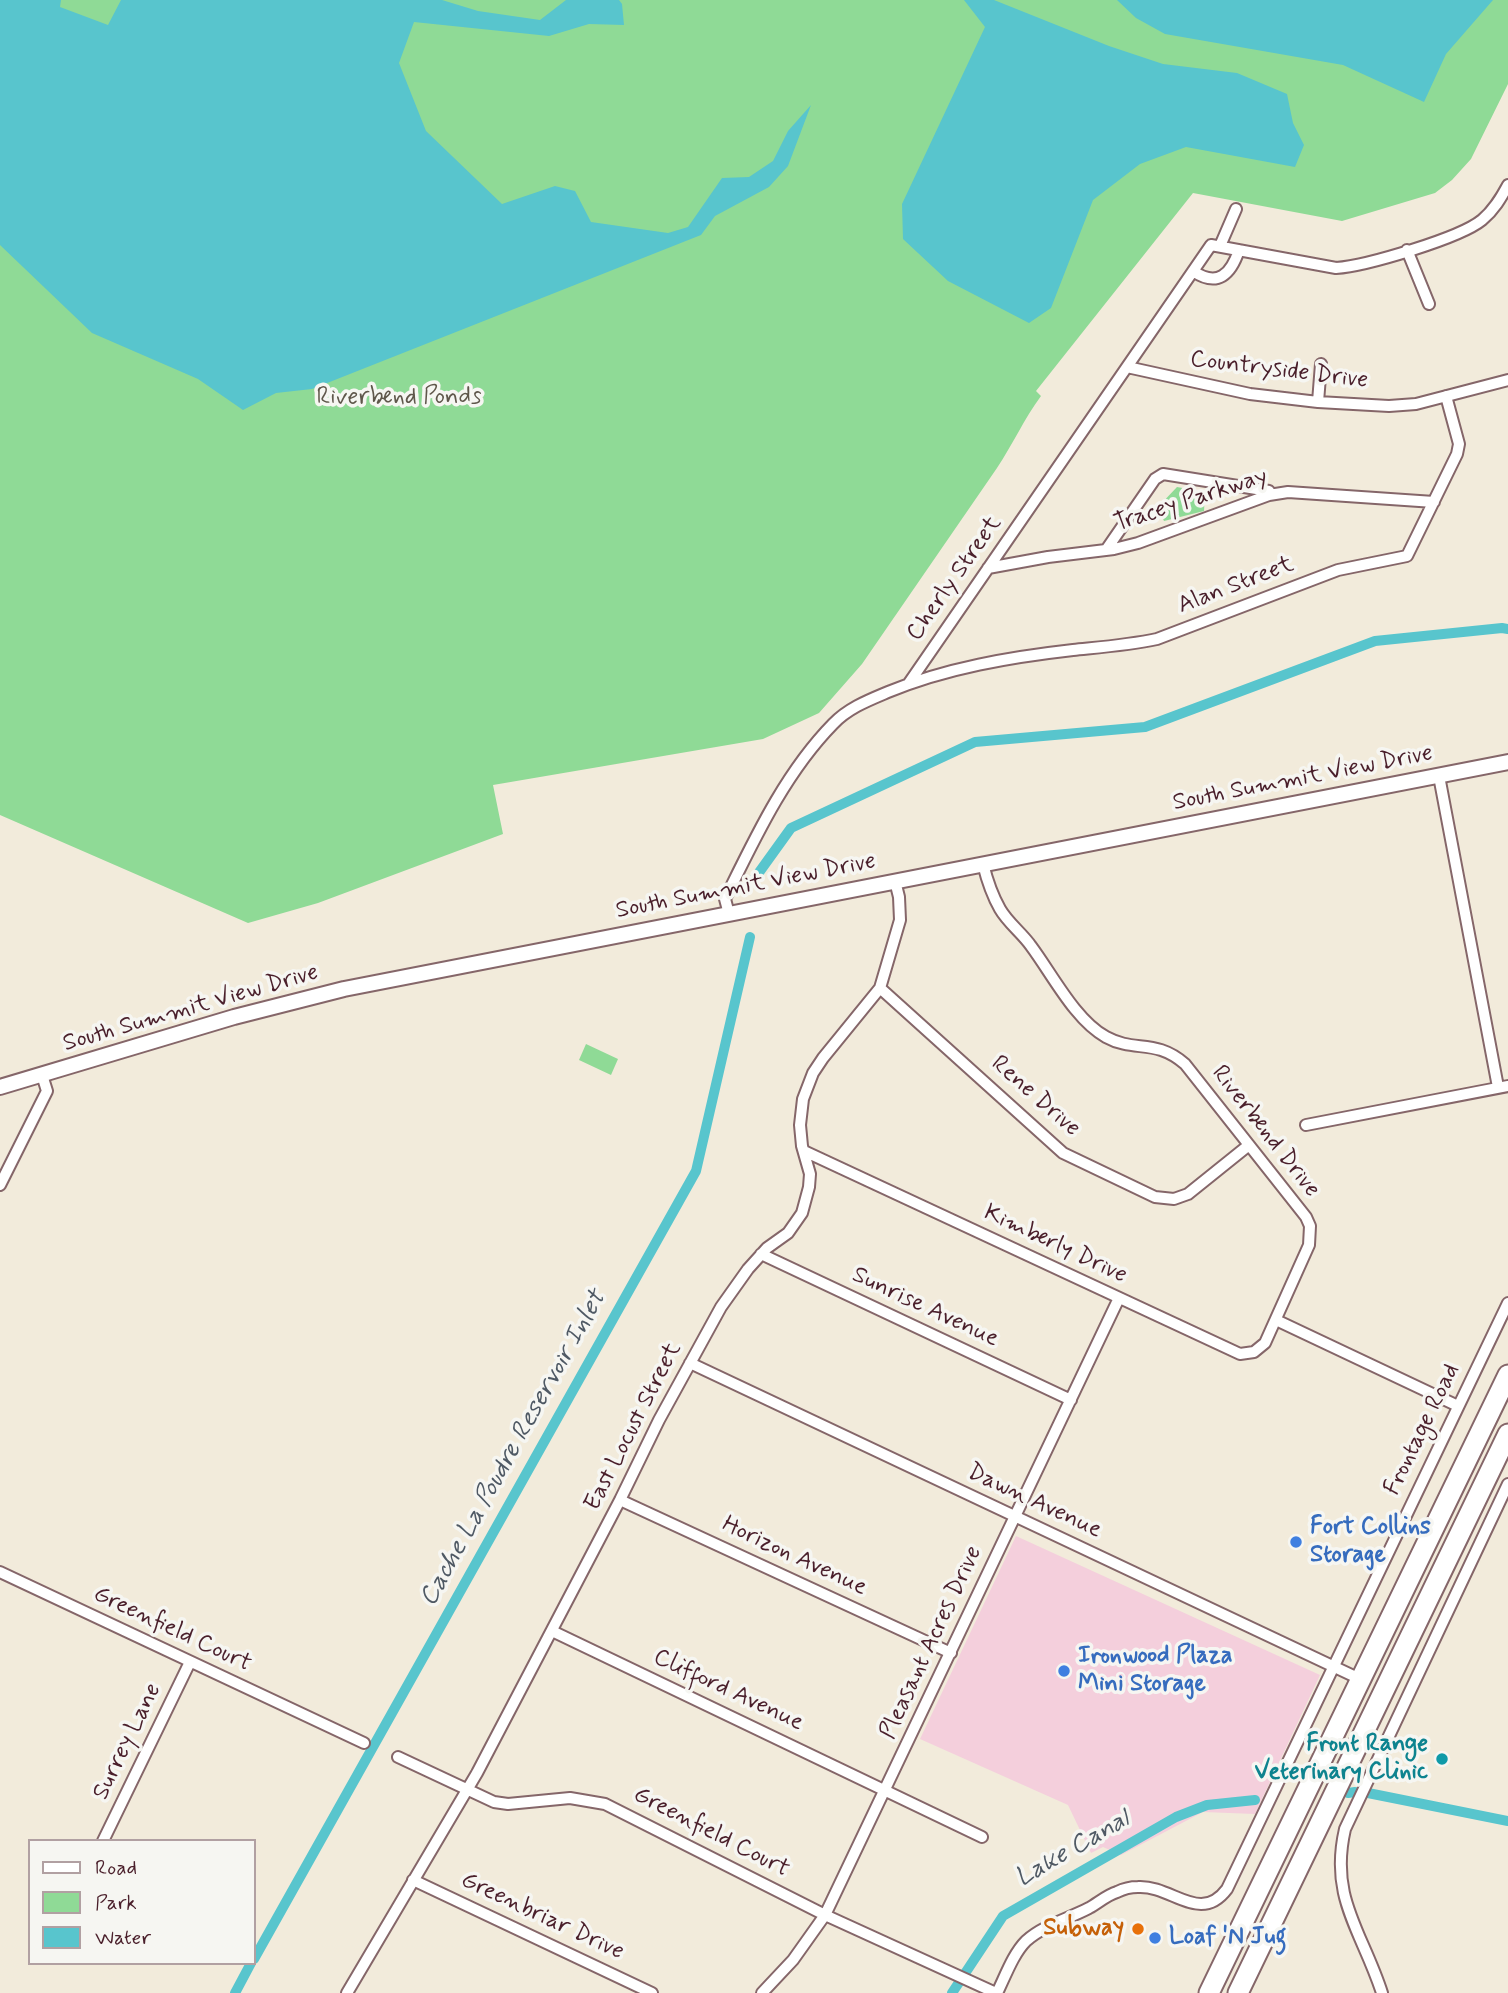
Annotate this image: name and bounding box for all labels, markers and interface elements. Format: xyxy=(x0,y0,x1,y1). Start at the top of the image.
street label: Countryside Drive xyxy=(1188,346,1370,396)
park label: Riverbend Ponds xyxy=(316,384,482,412)
street label: Tracey Parkway xyxy=(1111,463,1271,539)
street label: Cherly Street xyxy=(901,511,1009,647)
street label: Alan Street xyxy=(1174,551,1298,621)
street label: South Summit View Drive xyxy=(1171,740,1435,818)
street label: South Summit View Drive xyxy=(614,848,878,926)
street label: South Summit View Drive xyxy=(60,959,322,1059)
street label: Rene Drive xyxy=(984,1050,1086,1144)
street label: Riverbend Drive xyxy=(1204,1060,1326,1204)
street label: Kimberly Drive xyxy=(979,1199,1131,1291)
street label: Sunrise Avenue xyxy=(847,1261,1003,1355)
water label: Cache La Poudre Reservoir Inlet xyxy=(414,1286,614,1612)
street label: East Locust Street xyxy=(579,1338,689,1516)
street label: Frontage Road xyxy=(1379,1360,1467,1500)
street label: Dawn Avenue xyxy=(962,1458,1106,1546)
street label: Horizon Avenue xyxy=(717,1511,871,1603)
place label: Fort Collins Storage xyxy=(1310,1514,1431,1570)
marker: Fort Collins Storage xyxy=(1288,1534,1304,1550)
street label: Pleasant Acres Drive xyxy=(875,1542,989,1744)
street label: Greenfield Court xyxy=(88,1581,256,1679)
place label: Ironwood Plaza Mini Storage xyxy=(1078,1643,1232,1699)
street label: Clifford Avenue xyxy=(648,1644,808,1738)
marker: Ironwood Plaza Mini Storage xyxy=(1056,1663,1072,1679)
street label: Surrey Lane xyxy=(87,1679,169,1805)
place label: Front Range Veterinary Clinic xyxy=(1254,1731,1428,1787)
marker: Front Range Veterinary Clinic xyxy=(1434,1751,1450,1767)
street label: Greenfield Court xyxy=(628,1781,794,1885)
water label: Lake Canal xyxy=(1010,1805,1136,1895)
legend xyxy=(28,1839,256,1965)
text: Road xyxy=(95,1854,137,1882)
street label: Greenbriar Drive xyxy=(456,1867,628,1967)
text: Park xyxy=(95,1889,137,1917)
place label: Subway xyxy=(1043,1915,1124,1943)
marker: Subway xyxy=(1130,1921,1146,1937)
text: Water xyxy=(95,1924,151,1952)
place label: Loaf 'N Jug xyxy=(1169,1924,1287,1952)
marker: Loaf 'N Jug xyxy=(1147,1930,1163,1946)

